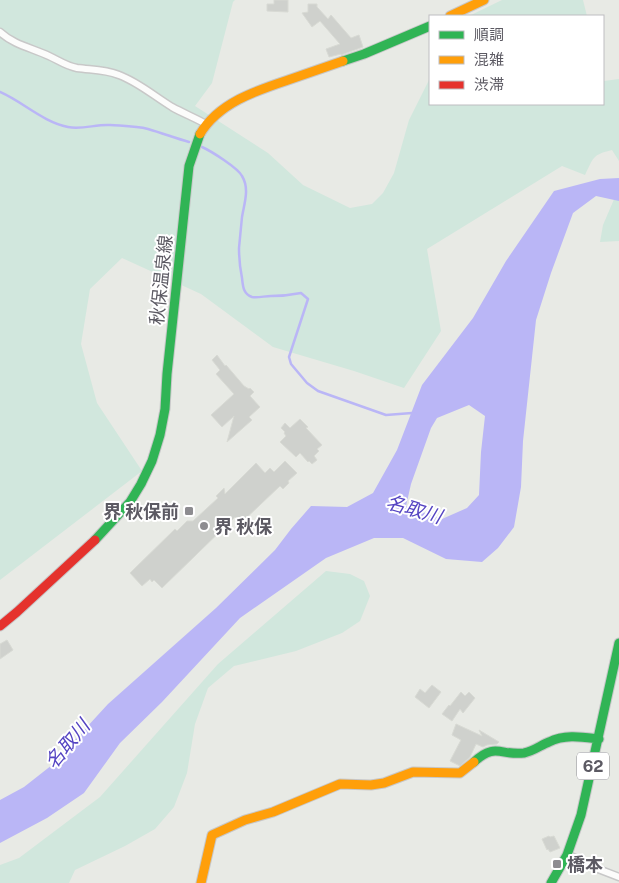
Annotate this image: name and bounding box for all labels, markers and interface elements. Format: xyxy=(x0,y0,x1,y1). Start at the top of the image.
legend xyxy=(429,15,604,105)
text: 順調 xyxy=(474,26,504,43)
text: 混雑 xyxy=(474,51,504,68)
text: 渋滞 xyxy=(474,76,504,93)
street label: 秋保温泉線 xyxy=(146,234,176,326)
water label: 名取川 xyxy=(384,491,446,528)
place label: 界 秋保前 xyxy=(103,501,179,522)
marker: 界 秋保前 xyxy=(183,505,195,517)
place label: 界 秋保 xyxy=(214,516,273,537)
marker: 界 秋保 xyxy=(198,520,210,532)
water label: 名取川 xyxy=(40,714,95,773)
road number: 62 xyxy=(577,752,609,779)
place label: 橋本 xyxy=(567,854,603,875)
marker: 橋本 xyxy=(551,858,563,870)

